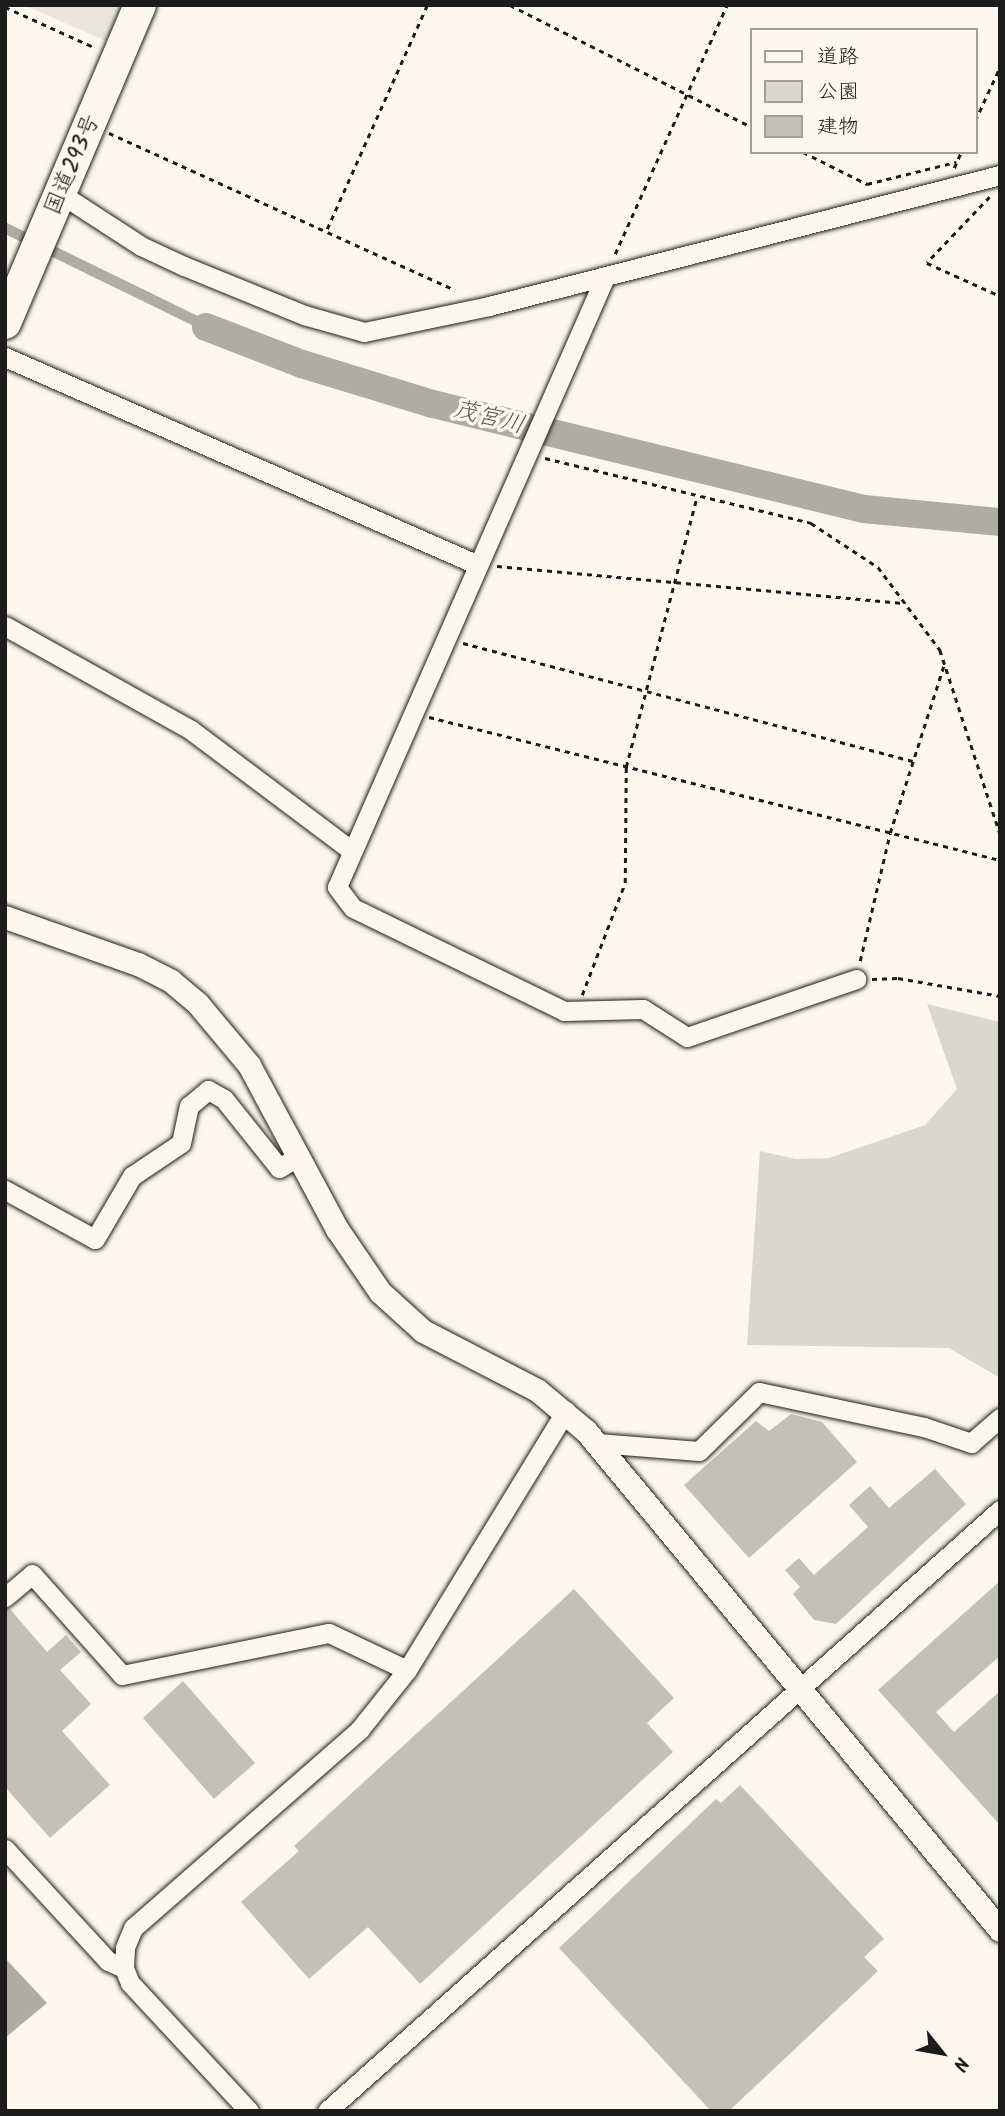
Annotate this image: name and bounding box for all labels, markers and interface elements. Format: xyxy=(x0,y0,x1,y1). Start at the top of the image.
legend xyxy=(750,28,977,154)
text: 道路 xyxy=(817,41,859,74)
text: 公園 xyxy=(817,76,859,109)
street label: 国道293号 xyxy=(39,110,107,220)
text: 建物 xyxy=(817,111,859,144)
water label: 茂宮川 xyxy=(451,395,527,441)
north arrow xyxy=(907,2018,977,2088)
text: N xyxy=(944,2051,976,2077)

